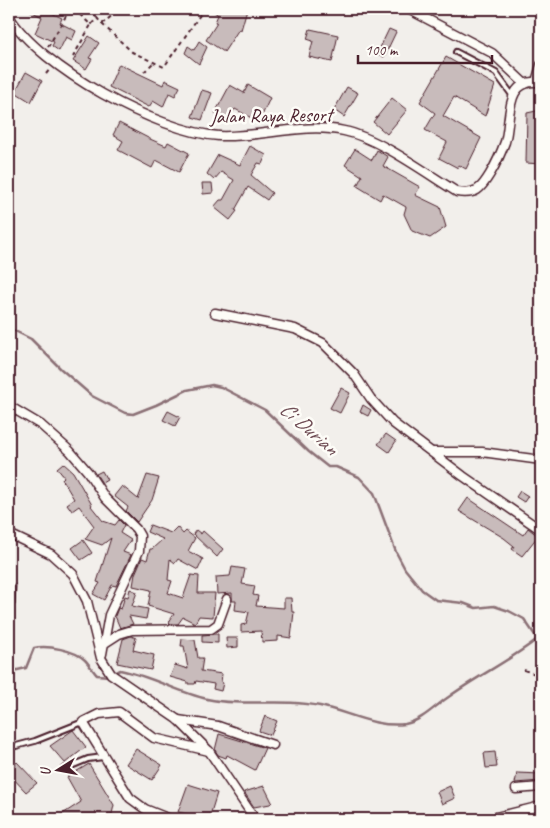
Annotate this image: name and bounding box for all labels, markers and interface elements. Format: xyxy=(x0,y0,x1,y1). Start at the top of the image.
scale bar xyxy=(358,32,491,64)
text: 100 m xyxy=(365,41,399,60)
street label: Jalan Raya Resort xyxy=(209,102,336,129)
water label: Ci Durian xyxy=(274,396,345,461)
north arrow xyxy=(32,746,82,796)
text: U xyxy=(36,764,55,777)

